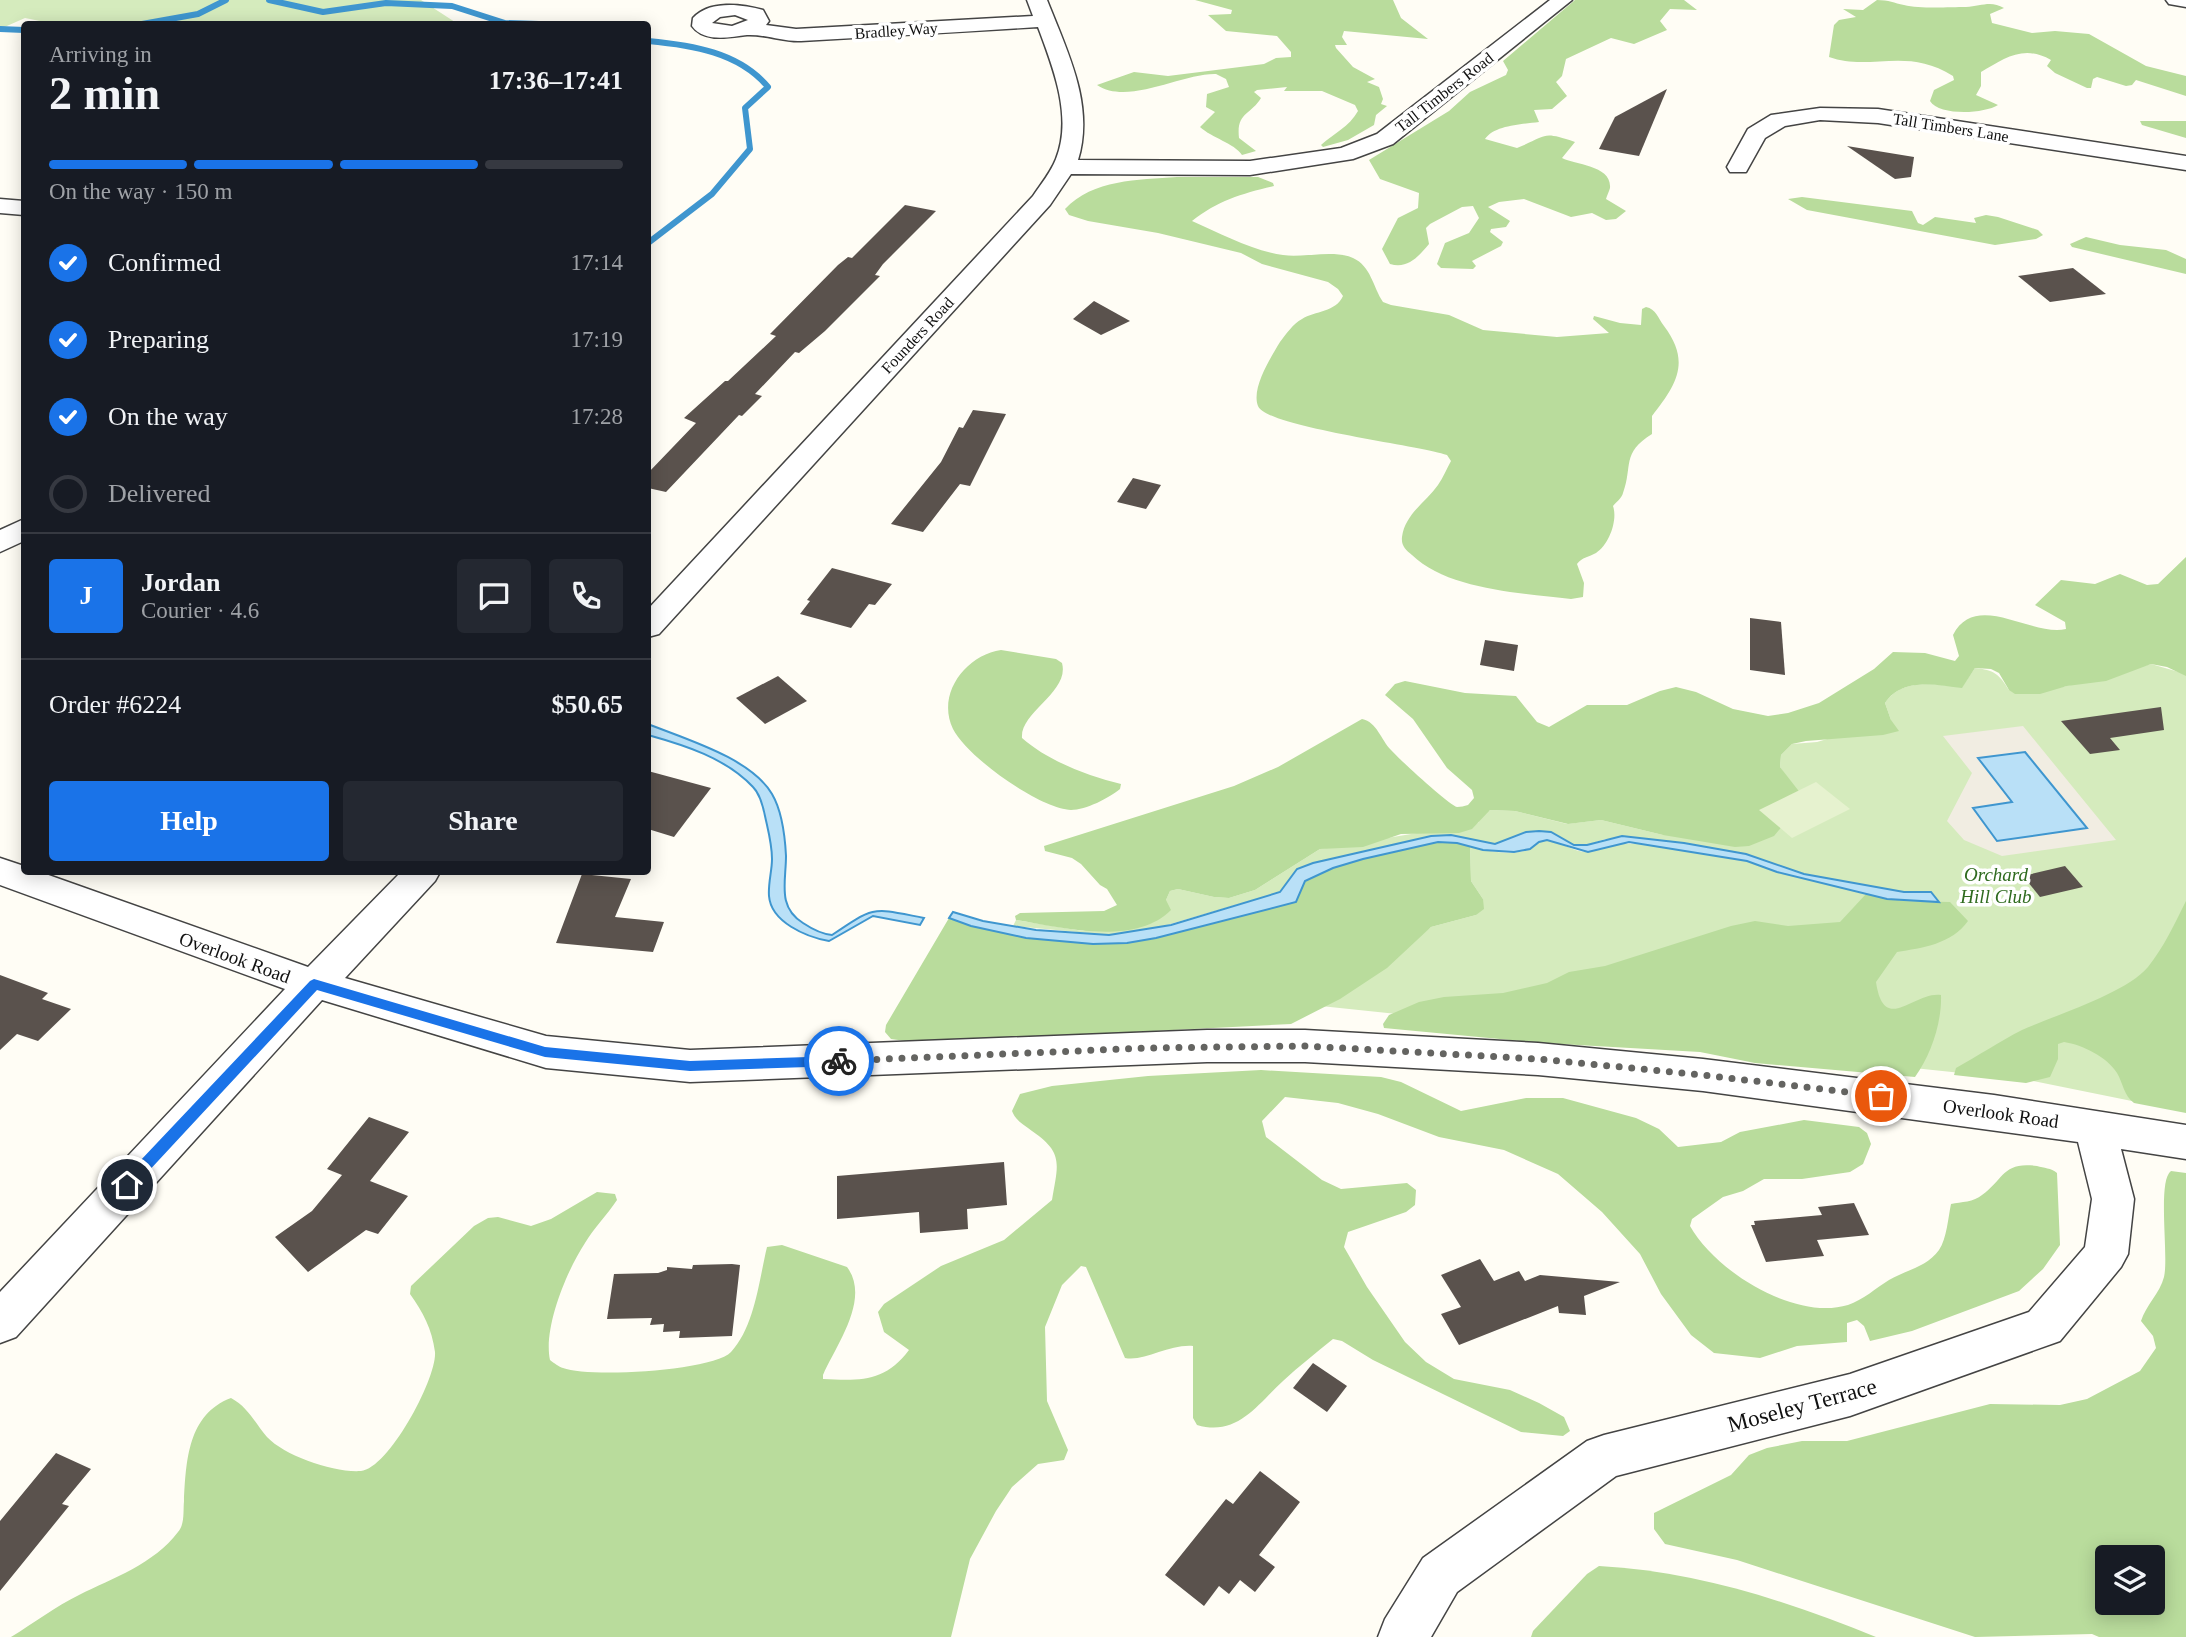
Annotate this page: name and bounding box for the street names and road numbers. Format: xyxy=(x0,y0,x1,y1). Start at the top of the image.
street label: Bradley Way xyxy=(854,19,938,43)
street label: Tall Timbers Road xyxy=(1392,49,1496,136)
street label: Tall Timbers Lane xyxy=(1892,110,2010,145)
street label: Founders Road xyxy=(878,294,957,377)
street label: Overlook Road xyxy=(176,928,294,987)
street label: Overlook Road xyxy=(1942,1095,2061,1132)
street label: Moseley Terrace xyxy=(1725,1374,1879,1437)

